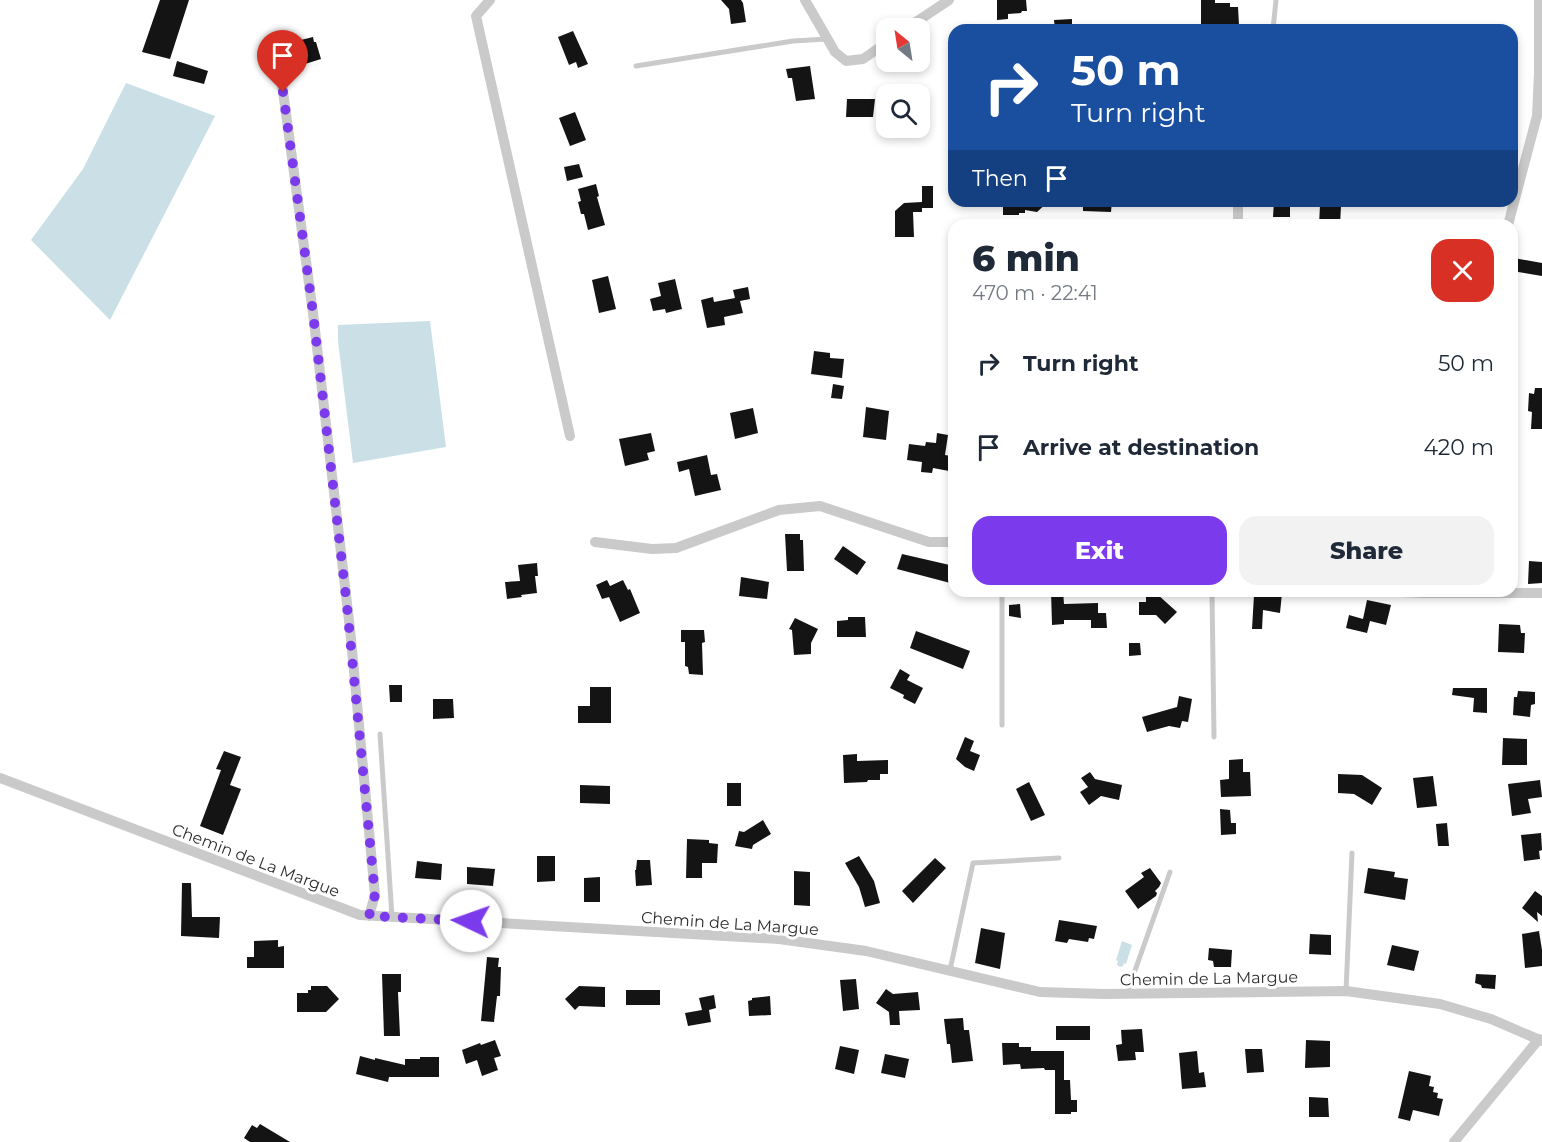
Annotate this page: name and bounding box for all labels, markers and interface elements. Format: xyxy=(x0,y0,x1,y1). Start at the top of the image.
north arrow xyxy=(876,18,930,72)
map controls xyxy=(876,18,930,138)
pin xyxy=(257,30,308,92)
icon: arrive xyxy=(266,39,299,72)
text: 50 m xyxy=(1071,44,1180,96)
icon: right xyxy=(972,48,1050,126)
button: search xyxy=(876,84,930,138)
text: Turn right xyxy=(1071,96,1206,129)
icon: arrive xyxy=(1040,162,1073,195)
text: Then xyxy=(972,165,1028,192)
text: 6 min xyxy=(972,236,1080,280)
button: close xyxy=(1431,239,1494,302)
text: 470 m · 22:41 xyxy=(972,281,1098,305)
icon: right xyxy=(972,347,1005,380)
text: Turn right xyxy=(1023,350,1138,377)
text: 50 m xyxy=(1438,350,1494,377)
icon: arrive xyxy=(972,431,1005,464)
text: Arrive at destination xyxy=(1023,434,1259,461)
text: 420 m xyxy=(1423,434,1494,461)
button: Exit xyxy=(972,516,1227,585)
button: Share xyxy=(1239,516,1494,585)
street label: Chemin de La Margue xyxy=(169,820,342,901)
position arrow xyxy=(439,889,503,953)
street label: Chemin de La Margue xyxy=(640,908,820,939)
street label: Chemin de La Margue xyxy=(1120,967,1298,990)

